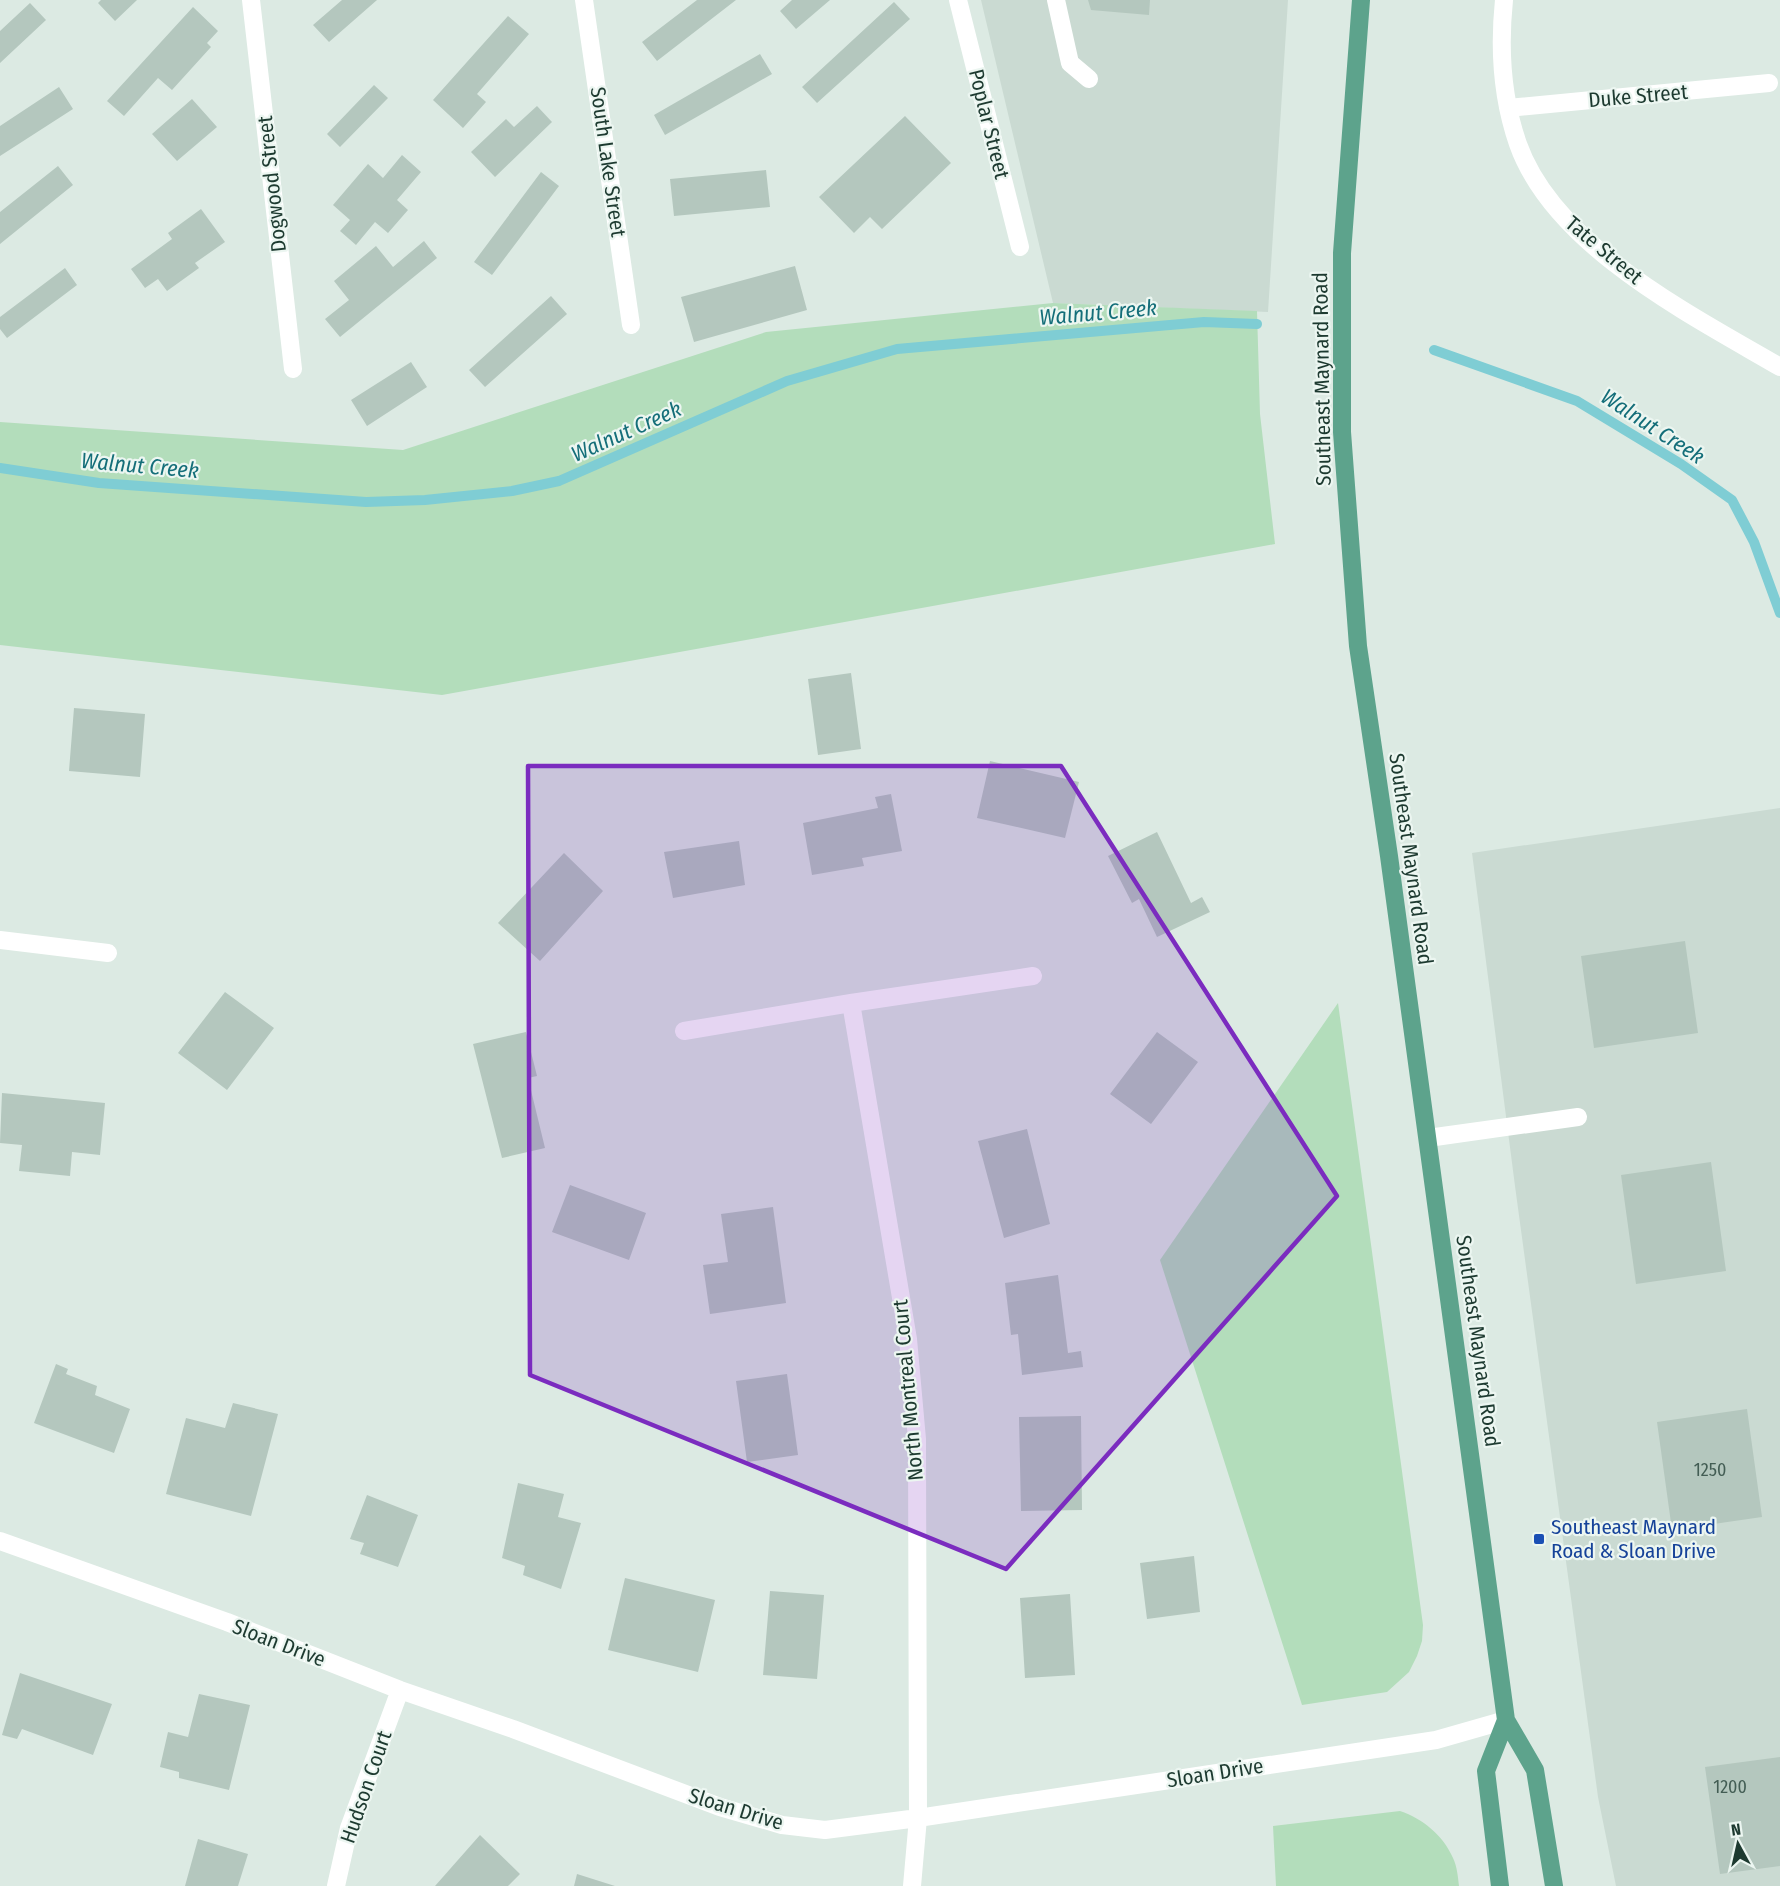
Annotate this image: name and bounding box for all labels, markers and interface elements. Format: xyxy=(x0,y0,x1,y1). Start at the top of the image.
street label: Poplar Street xyxy=(963,66,1015,182)
street label: Duke Street xyxy=(1587,79,1689,113)
street label: South Lake Street xyxy=(585,85,631,239)
street label: Dogwood Street xyxy=(252,114,292,253)
street label: Tate Street xyxy=(1560,210,1648,290)
street label: Southeast Maynard Road xyxy=(1307,272,1337,486)
water label: Walnut Creek xyxy=(1038,294,1158,331)
water label: Walnut Creek xyxy=(1596,383,1710,470)
water label: Walnut Creek xyxy=(567,395,686,468)
water label: Walnut Creek xyxy=(80,447,200,484)
street label: Southeast Maynard Road xyxy=(1383,751,1439,967)
street label: Southeast Maynard Road xyxy=(1450,1233,1506,1449)
street label: North Montreal Court xyxy=(887,1298,929,1482)
house number: 1250 xyxy=(1694,1459,1726,1481)
place label: Southeast Maynard Road & Sloan Drive xyxy=(1551,1514,1716,1564)
marker: Southeast Maynard Road & Sloan Drive xyxy=(1532,1532,1546,1546)
street label: Sloan Drive xyxy=(229,1613,329,1673)
street label: Hudson Court xyxy=(335,1727,397,1847)
street label: Sloan Drive xyxy=(1165,1753,1265,1793)
house number: 1200 xyxy=(1713,1776,1747,1798)
street label: Sloan Drive xyxy=(686,1782,786,1836)
north arrow xyxy=(1708,1814,1768,1874)
text: N xyxy=(1730,1820,1742,1840)

